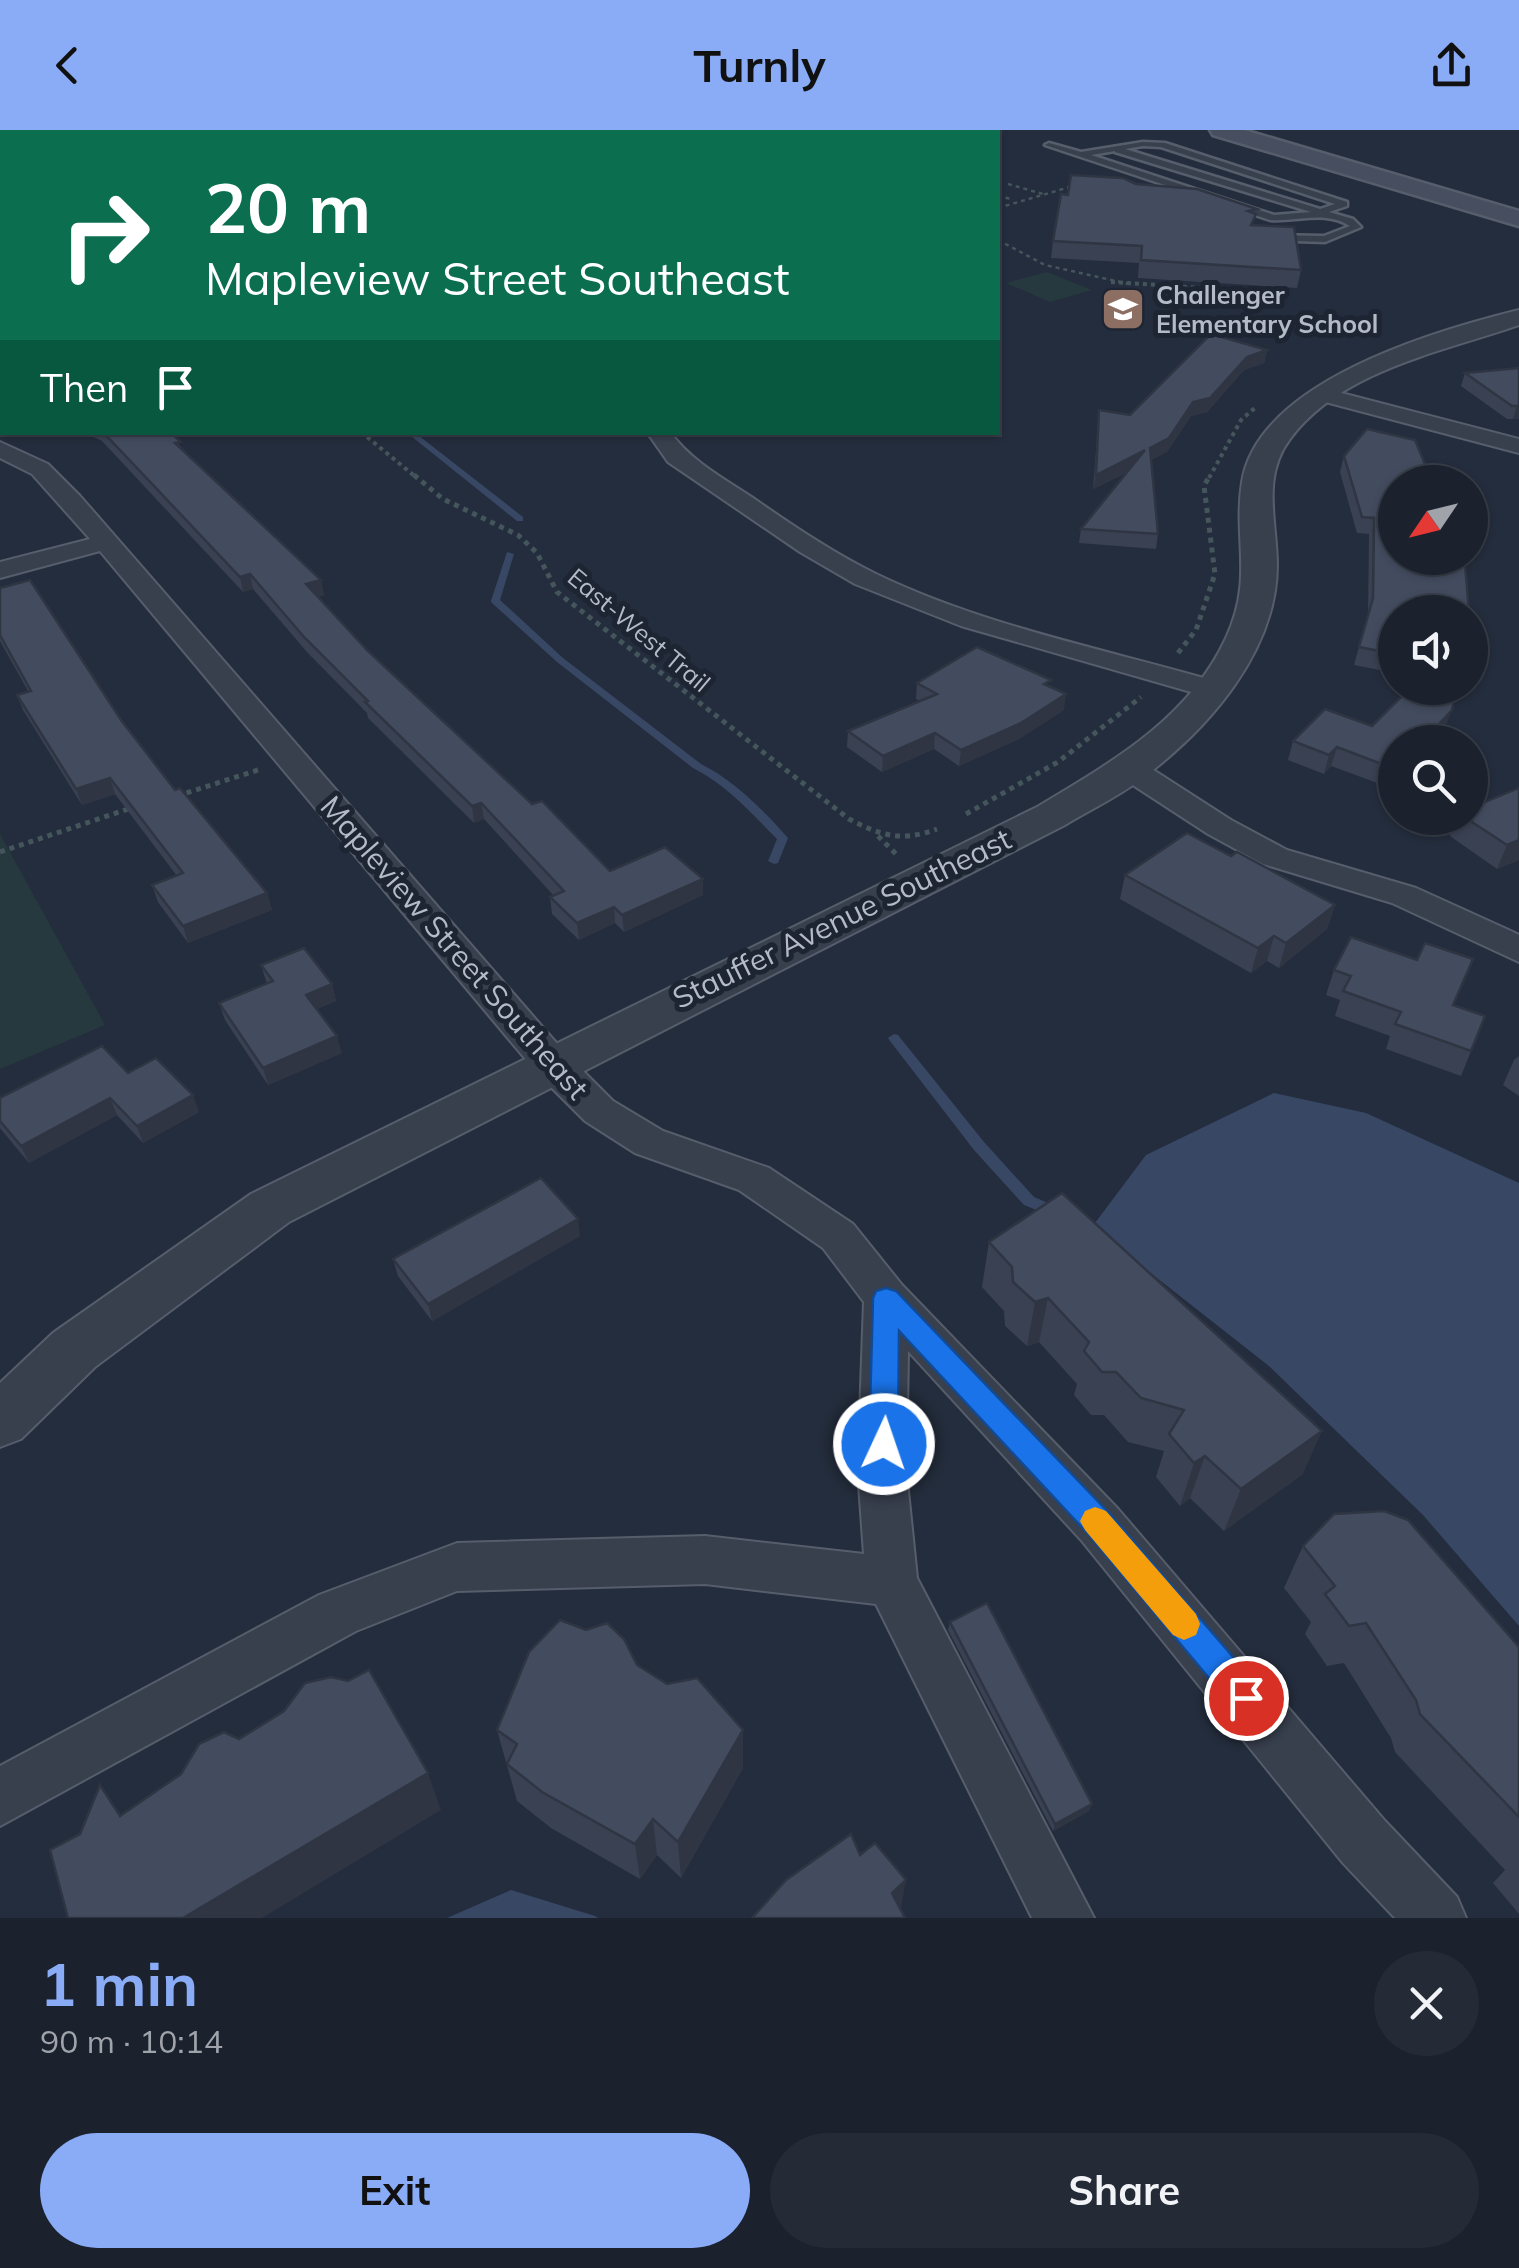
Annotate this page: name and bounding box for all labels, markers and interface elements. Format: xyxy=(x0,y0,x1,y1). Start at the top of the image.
text: Turnly xyxy=(693,37,826,93)
icon: back xyxy=(40,38,95,93)
icon: share xyxy=(1424,38,1479,93)
text: 20 m xyxy=(205,163,371,251)
icon: right xyxy=(40,170,170,300)
text: Mapleview Street Southeast xyxy=(205,250,790,306)
place label: Challenger Elementary School xyxy=(1156,279,1378,339)
school or university icon: Challenger Elementary School xyxy=(1100,286,1146,332)
icon: arrive xyxy=(148,360,203,415)
text: Then xyxy=(40,364,128,412)
north arrow xyxy=(1378,465,1488,575)
map controls xyxy=(1378,465,1488,835)
street label: East-West Trail xyxy=(562,561,717,698)
button: sound xyxy=(1378,595,1488,705)
button: search xyxy=(1378,725,1488,835)
street label: Mapleview Street Southeast xyxy=(313,788,597,1107)
street label: Stauffer Avenue Southeast xyxy=(666,819,1017,1017)
position arrow xyxy=(832,1392,936,1496)
pin xyxy=(1204,1656,1289,1741)
icon: arrive xyxy=(1219,1671,1274,1726)
text: 1 min xyxy=(40,1946,198,2021)
button: close xyxy=(1374,1951,1479,2056)
text: 90 m · 10:14 xyxy=(40,2021,223,2061)
button: Exit xyxy=(40,2133,750,2248)
button: Share xyxy=(770,2133,1479,2248)

